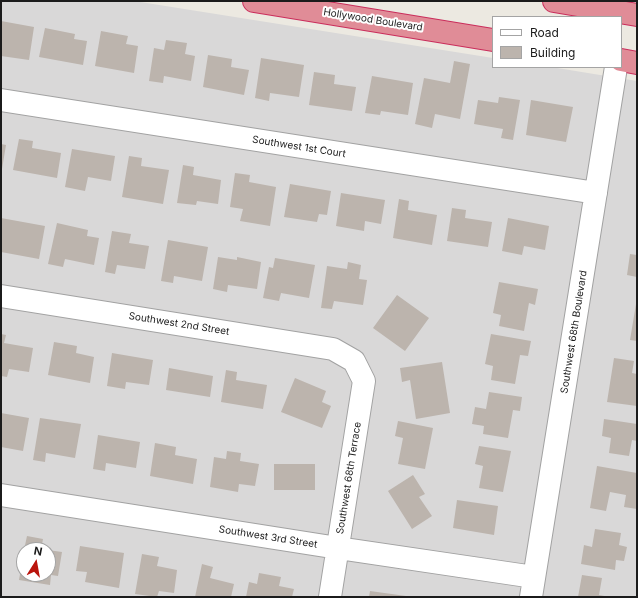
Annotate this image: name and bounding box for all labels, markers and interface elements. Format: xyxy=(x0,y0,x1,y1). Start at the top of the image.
street label: Hollywood Boulevard xyxy=(323,6,423,34)
legend xyxy=(492,16,622,68)
text: Road xyxy=(530,25,559,40)
text: Building xyxy=(530,45,575,60)
street label: Southwest 1st Court xyxy=(251,134,347,160)
street label: Southwest 68th Boulevard xyxy=(558,270,590,394)
street label: Southwest 2nd Street xyxy=(128,310,230,338)
street label: Southwest 68th Terrace xyxy=(334,421,364,535)
street label: Southwest 3rd Street xyxy=(218,523,318,551)
north arrow xyxy=(16,542,56,582)
text: N xyxy=(33,544,44,559)

